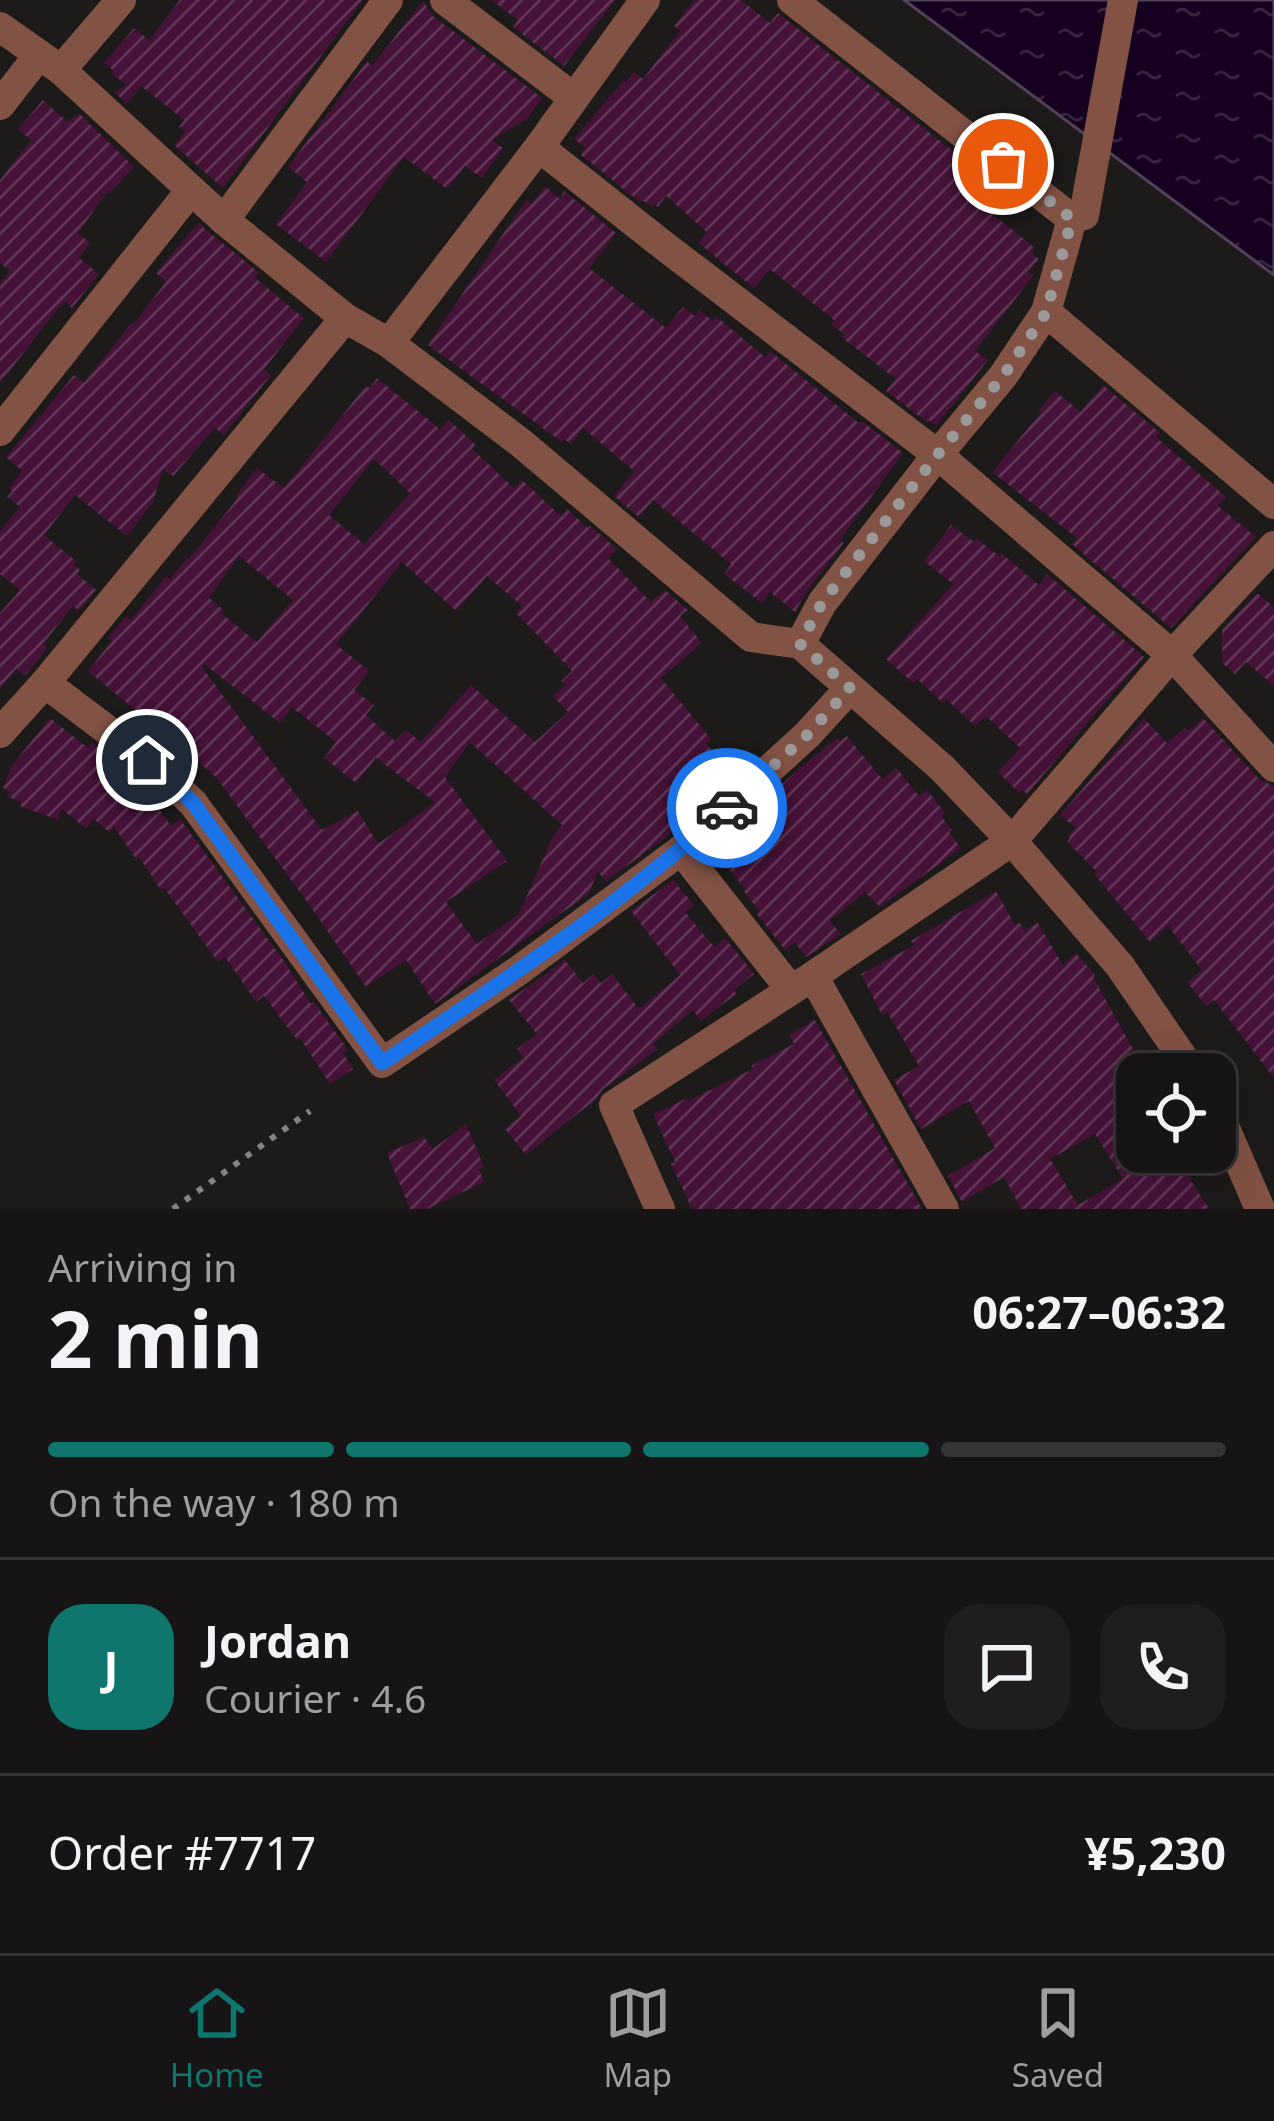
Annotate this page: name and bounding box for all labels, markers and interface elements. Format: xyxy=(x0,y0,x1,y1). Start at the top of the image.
pin xyxy=(952,113,1054,215)
icon: bag xyxy=(970,131,1036,197)
pin xyxy=(96,709,198,811)
icon: home xyxy=(114,727,180,793)
courier xyxy=(667,748,787,868)
icon: car xyxy=(694,775,760,841)
map controls xyxy=(1116,1053,1236,1173)
button: locate xyxy=(1116,1053,1236,1173)
text: Arriving in xyxy=(48,1240,237,1293)
text: 06:27–06:32 xyxy=(972,1281,1226,1342)
text: 2 min xyxy=(48,1285,263,1391)
text: On the way · 180 m xyxy=(48,1475,400,1528)
button: chat xyxy=(944,1604,1070,1730)
button: phone xyxy=(1100,1604,1226,1730)
text: Jordan xyxy=(204,1610,351,1671)
text: J xyxy=(104,1636,118,1697)
text: Courier · 4.6 xyxy=(204,1671,426,1724)
text: Order #7717 xyxy=(48,1822,316,1883)
text: ¥5,230 xyxy=(1084,1822,1226,1883)
tab: Home xyxy=(170,1980,264,2097)
tab: Map xyxy=(603,1980,672,2097)
tab: Saved xyxy=(1012,1980,1104,2097)

